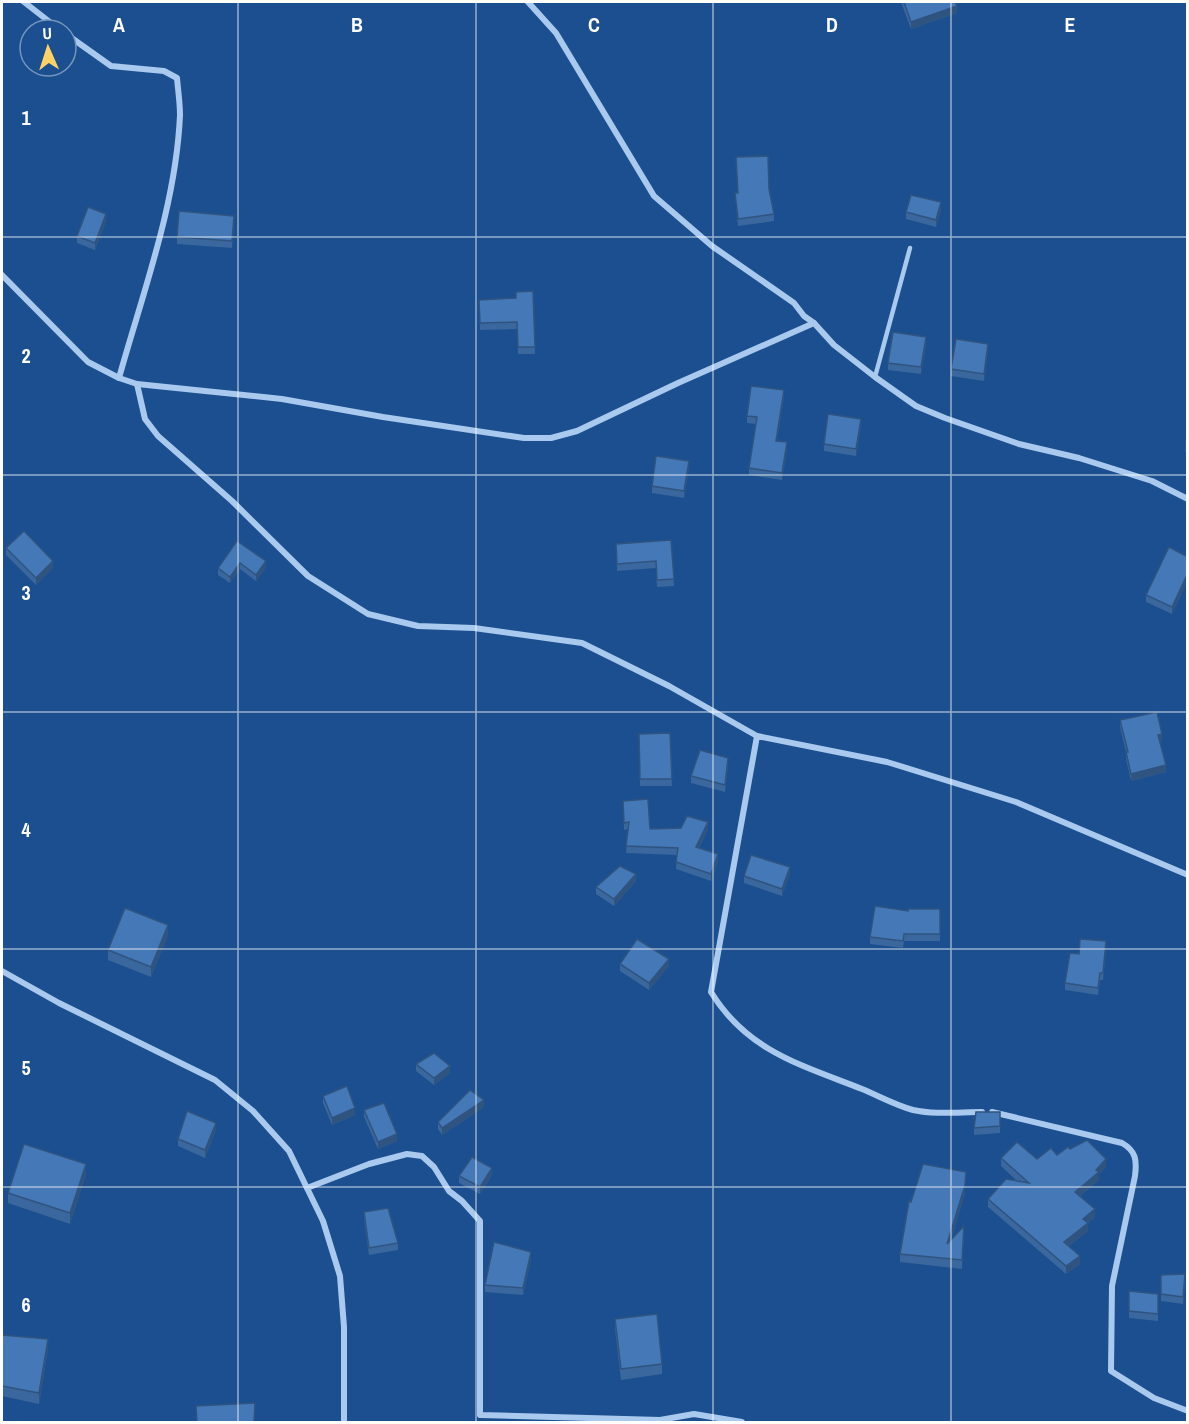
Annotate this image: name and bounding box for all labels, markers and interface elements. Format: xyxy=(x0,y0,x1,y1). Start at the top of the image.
text: A xyxy=(113,11,125,38)
text: B xyxy=(351,11,363,38)
text: C xyxy=(588,11,600,38)
text: D xyxy=(826,11,838,38)
text: E xyxy=(1065,11,1076,38)
north arrow xyxy=(18,18,78,78)
text: U xyxy=(42,22,53,44)
text: 1 xyxy=(21,104,31,131)
text: 2 xyxy=(21,342,31,369)
text: 3 xyxy=(21,579,31,606)
text: 4 xyxy=(21,816,31,843)
text: 5 xyxy=(21,1054,31,1081)
text: 6 xyxy=(21,1291,31,1318)

